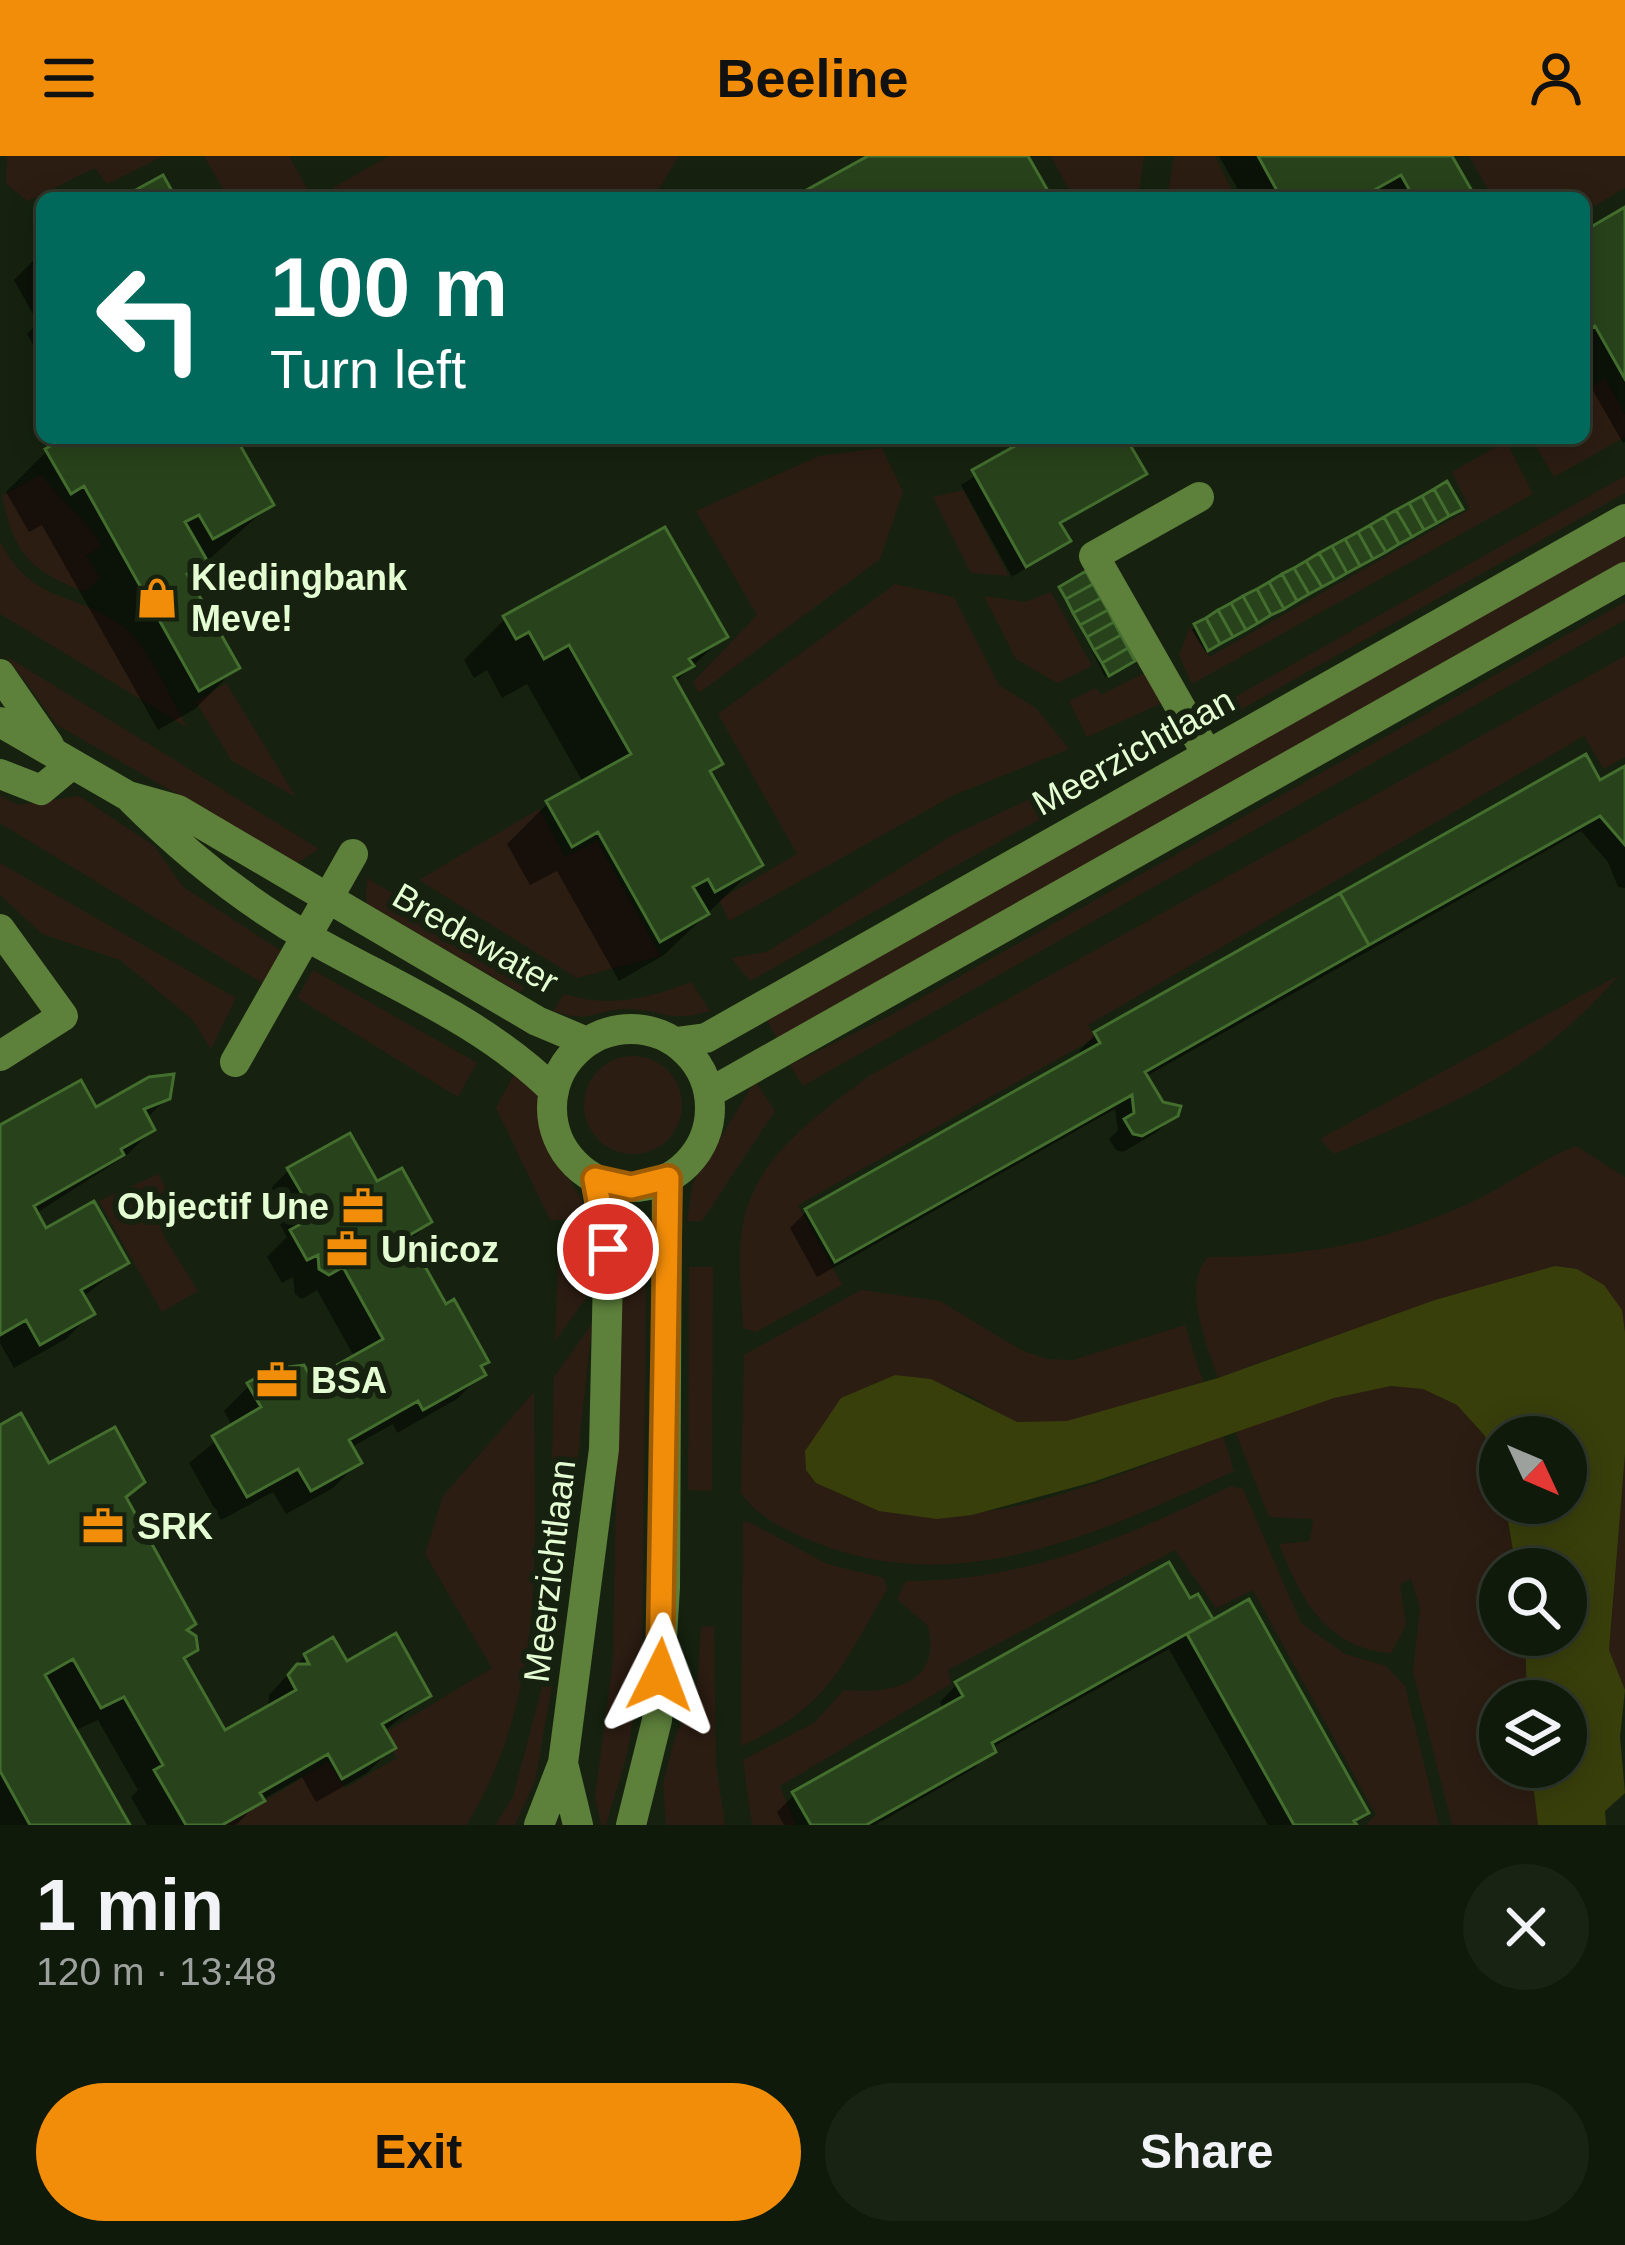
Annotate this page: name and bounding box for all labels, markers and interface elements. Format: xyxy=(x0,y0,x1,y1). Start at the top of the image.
icon: menu xyxy=(36,45,102,111)
icon: person xyxy=(1523,45,1589,111)
text: Beeline xyxy=(716,48,909,108)
icon: left xyxy=(72,240,228,396)
text: 100 m xyxy=(270,240,508,334)
text: Turn left xyxy=(270,339,466,399)
place label: Kledingbank Meve! xyxy=(191,557,408,639)
shop icon: Kledingbank Meve! xyxy=(134,575,180,621)
street label: Meerzichtlaan xyxy=(1025,679,1241,824)
street label: Bredewater xyxy=(386,875,566,1002)
office icon: Objectif Une xyxy=(340,1183,386,1229)
place label: Objectif Une xyxy=(117,1186,329,1227)
pin xyxy=(557,1198,659,1300)
icon: arrive xyxy=(575,1216,641,1282)
office icon: Unicoz xyxy=(324,1226,370,1272)
place label: Unicoz xyxy=(381,1229,499,1270)
office icon: BSA xyxy=(254,1357,300,1403)
place label: BSA xyxy=(311,1360,387,1401)
north arrow xyxy=(1479,1416,1587,1524)
map controls xyxy=(1479,1416,1587,1788)
street label: Meerzichtlaan xyxy=(515,1457,583,1685)
office icon: SRK xyxy=(80,1503,126,1549)
place label: SRK xyxy=(137,1506,213,1547)
button: search xyxy=(1479,1548,1587,1656)
position arrow xyxy=(597,1612,723,1738)
button: layers xyxy=(1479,1680,1587,1788)
button: close xyxy=(1463,1864,1589,1990)
text: 1 min xyxy=(36,1865,224,1945)
text: 120 m · 13:48 xyxy=(36,1950,277,1993)
button: Exit xyxy=(36,2083,801,2221)
button: Share xyxy=(825,2083,1589,2221)

